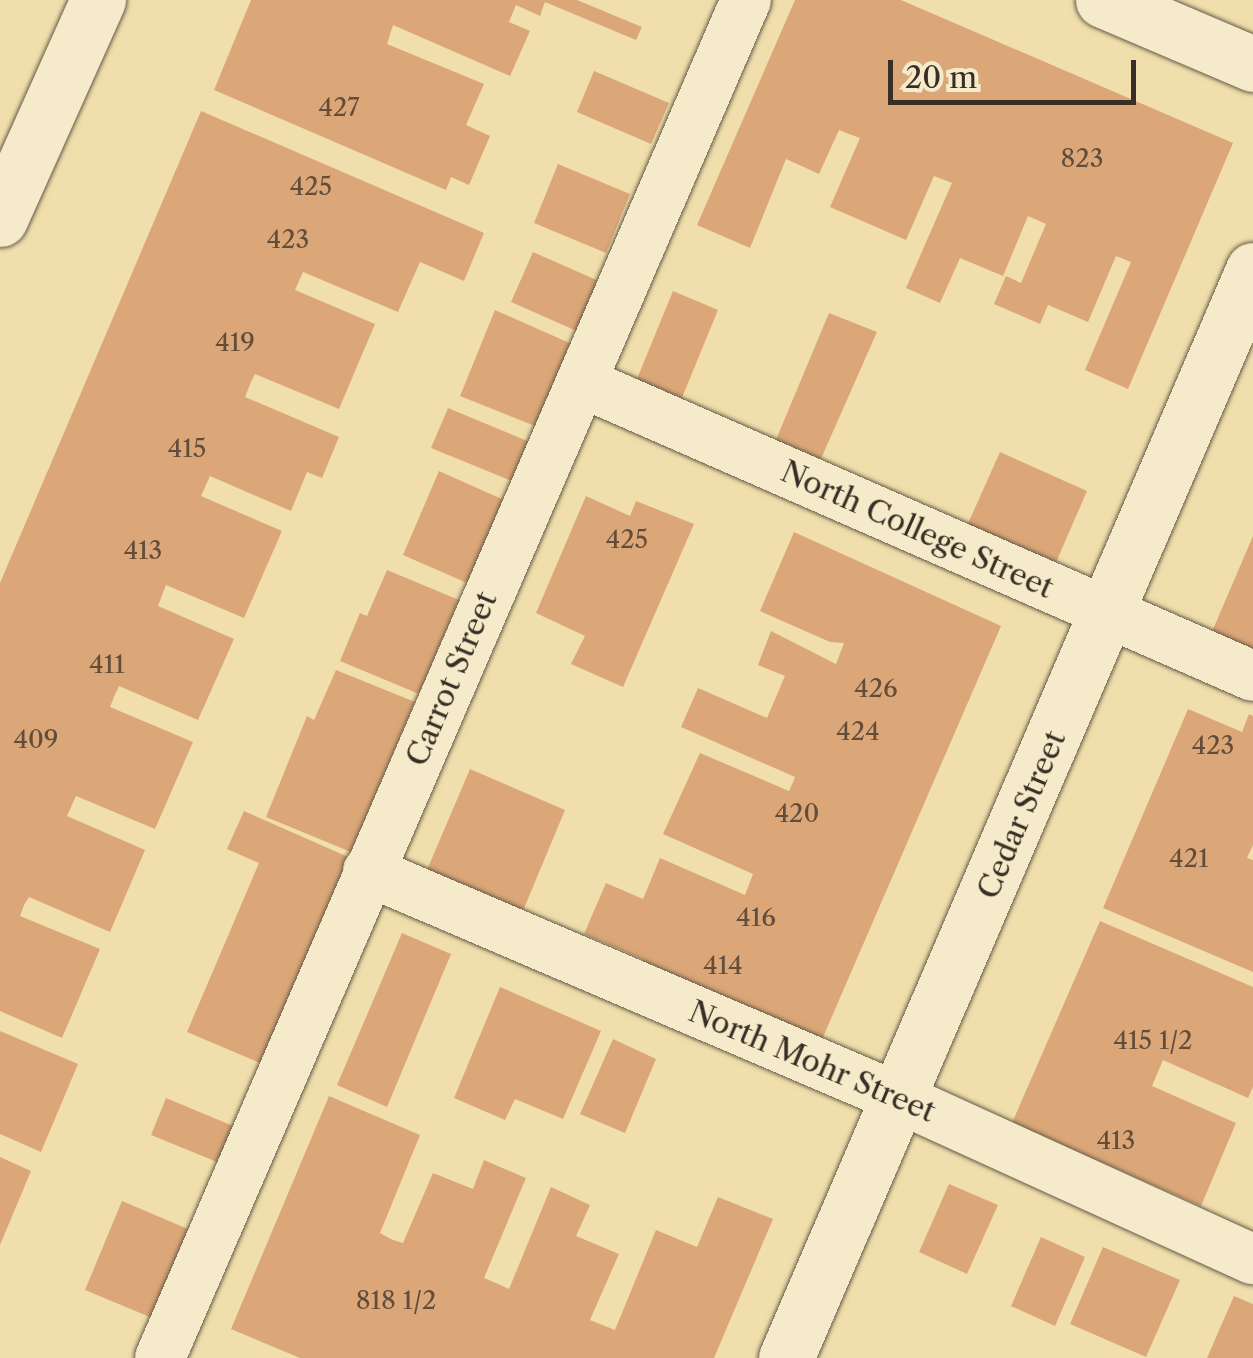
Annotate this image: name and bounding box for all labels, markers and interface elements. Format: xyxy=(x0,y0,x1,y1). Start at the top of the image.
scale bar xyxy=(893,40,1140,102)
text: 20 m xyxy=(905,59,977,96)
house number: 427 xyxy=(318,93,360,123)
house number: 823 xyxy=(1061,144,1103,174)
house number: 425 xyxy=(290,172,332,202)
house number: 423 xyxy=(267,225,309,255)
house number: 419 xyxy=(215,328,255,358)
house number: 415 xyxy=(168,434,206,464)
street label: North College Street xyxy=(775,454,1059,606)
house number: 425 xyxy=(606,525,648,555)
house number: 413 xyxy=(124,536,162,566)
street label: Carrot Street xyxy=(399,586,505,772)
house number: 411 xyxy=(89,650,125,680)
house number: 426 xyxy=(854,674,898,704)
house number: 424 xyxy=(836,717,880,747)
house number: 409 xyxy=(14,725,58,755)
street label: Cedar Street xyxy=(970,725,1074,905)
house number: 423 xyxy=(1192,731,1234,761)
house number: 420 xyxy=(775,799,819,829)
house number: 421 xyxy=(1169,844,1209,874)
house number: 416 xyxy=(736,903,776,933)
house number: 414 xyxy=(703,951,743,981)
street label: North Mohr Street xyxy=(683,994,941,1130)
house number: 415 1/2 xyxy=(1113,1026,1193,1056)
house number: 413 xyxy=(1097,1126,1135,1156)
house number: 818 1/2 xyxy=(356,1286,436,1316)

